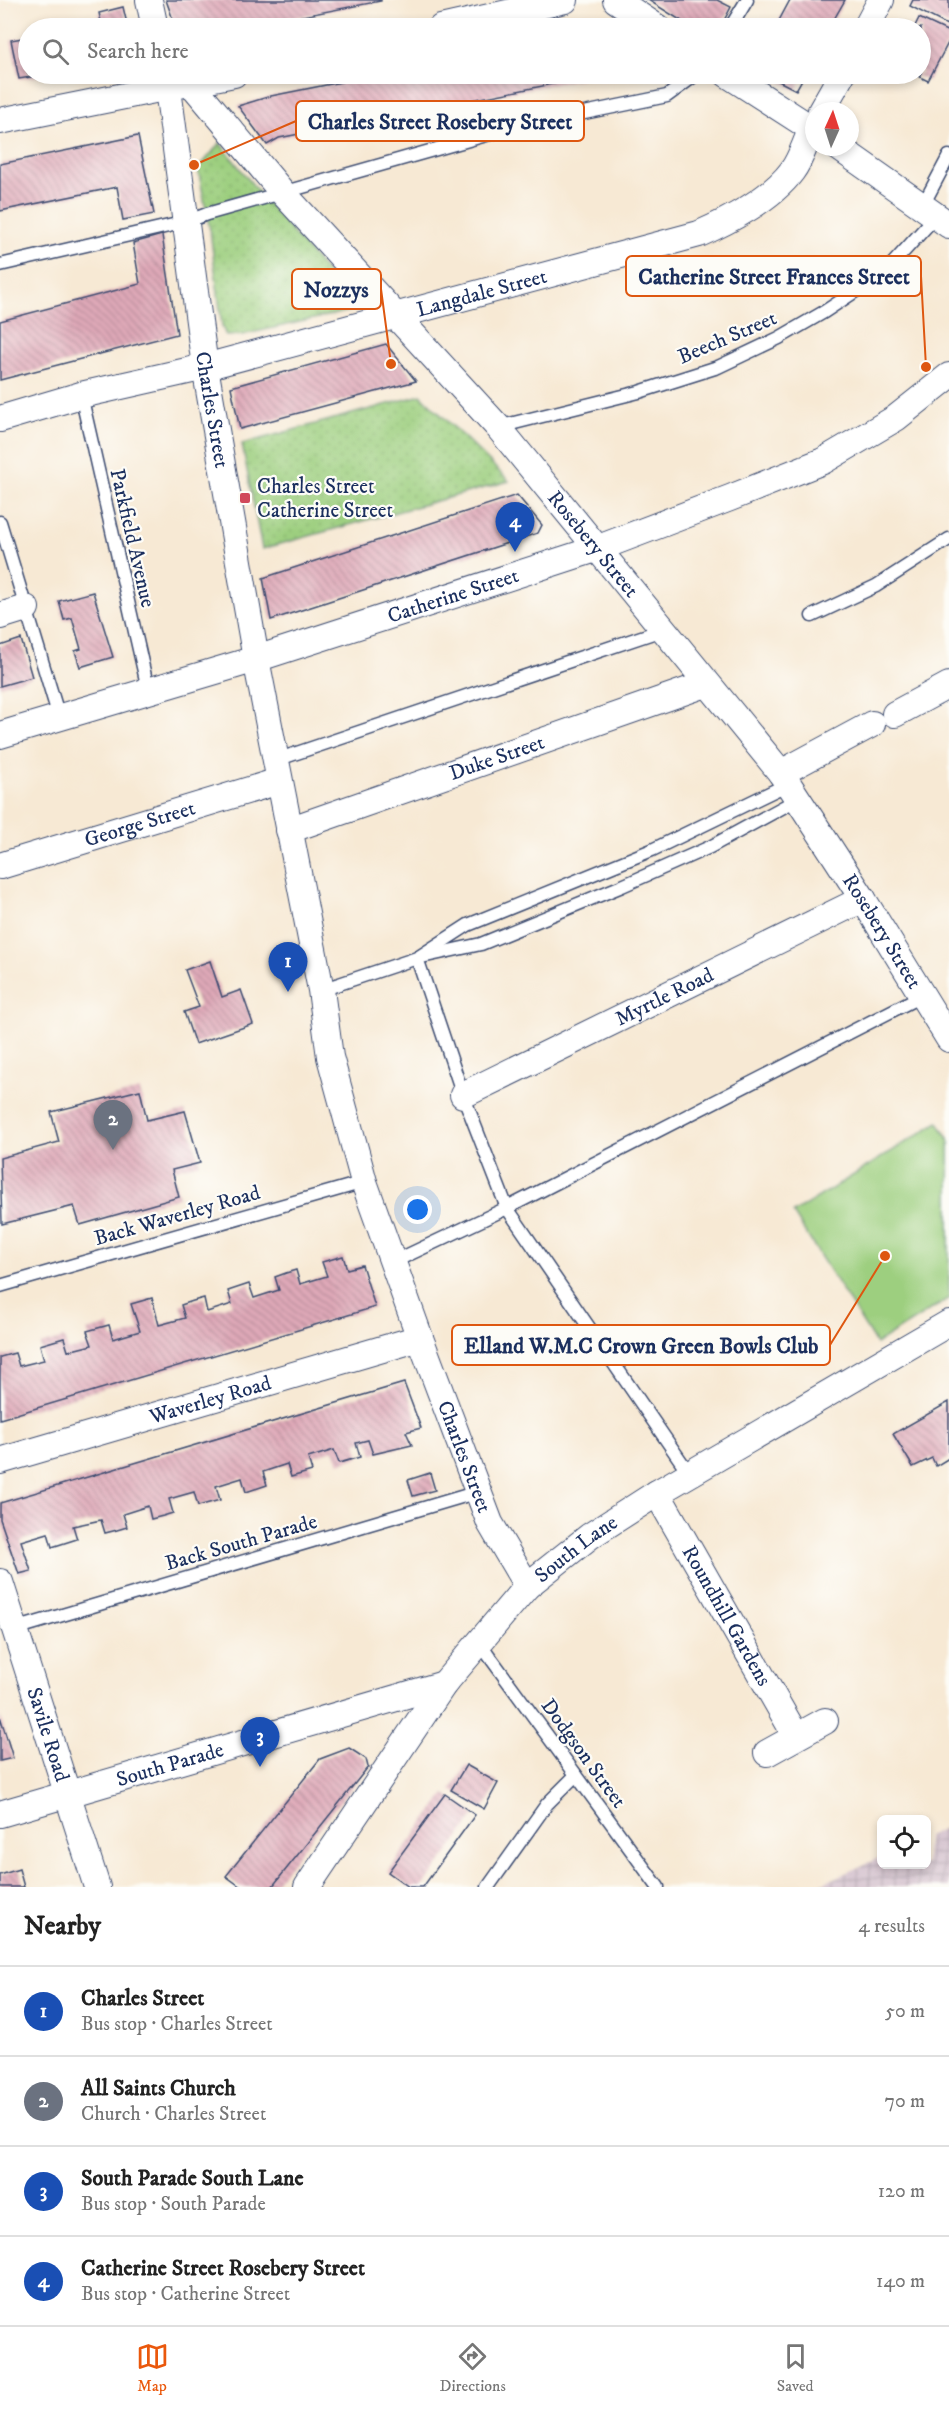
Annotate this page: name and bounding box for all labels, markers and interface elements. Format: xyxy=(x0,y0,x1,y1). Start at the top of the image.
search box xyxy=(18,18,931,84)
icon: search xyxy=(39,35,72,68)
text: Search here xyxy=(87,38,189,65)
callout: Charles Street Rosebery Street xyxy=(296,101,584,141)
north arrow xyxy=(805,102,859,156)
text: Charles Street Rosebery Street xyxy=(308,109,572,136)
callout: Catherine Street Frances Street xyxy=(626,256,921,296)
street label: Langdale Street xyxy=(414,263,550,323)
text: Catherine Street Frances Street xyxy=(638,264,910,291)
callout: Nozzys xyxy=(292,269,381,309)
text: Nozzys xyxy=(303,277,369,304)
street label: Beech Street xyxy=(674,305,781,370)
street label: Charles Street xyxy=(189,350,234,470)
street label: Parkfield Avenue xyxy=(103,466,161,610)
place label: Charles Street Catherine Street xyxy=(257,474,394,524)
street label: Rosebery Street xyxy=(541,486,644,603)
marker: Charles Street Catherine Street xyxy=(238,491,252,505)
pin: 4 xyxy=(496,502,534,552)
street label: Catherine Street xyxy=(384,563,522,630)
street label: Duke Street xyxy=(446,730,548,787)
street label: George Street xyxy=(81,795,199,854)
street label: Rosebery Street xyxy=(836,869,927,994)
pin: 1 xyxy=(268,942,308,992)
street label: Myrtle Road xyxy=(611,962,718,1032)
pin: 2 xyxy=(94,1100,132,1150)
street label: Back Waverley Road xyxy=(91,1180,264,1252)
your location xyxy=(403,1195,432,1224)
callout: Elland W.M.C Crown Green Bowls Club xyxy=(452,1325,830,1365)
text: Elland W.M.C Crown Green Bowls Club xyxy=(464,1333,818,1360)
street label: Waverley Road xyxy=(146,1370,275,1431)
street label: Charles Street xyxy=(431,1397,497,1517)
street label: Back South Parade xyxy=(162,1509,321,1577)
street label: South Lane xyxy=(530,1510,623,1589)
street label: Roundhill Gardens xyxy=(676,1541,777,1691)
street label: Savile Road xyxy=(20,1684,75,1786)
street label: Dodgson Street xyxy=(535,1694,632,1814)
pin: 3 xyxy=(240,1718,280,1767)
street label: South Parade xyxy=(113,1737,227,1793)
map controls xyxy=(877,1815,931,1869)
button: locate xyxy=(877,1815,931,1869)
text: Nearby xyxy=(24,1910,101,1943)
text: 4 results xyxy=(858,1914,925,1939)
text: Charles Street xyxy=(81,1985,204,2012)
text: 1 xyxy=(40,1999,47,2024)
text: 50 m xyxy=(885,1999,925,2024)
text: Bus stop · Charles Street xyxy=(81,2012,273,2037)
text: All Saints Church xyxy=(81,2075,236,2102)
text: 2 xyxy=(39,2089,48,2114)
text: 70 m xyxy=(884,2089,925,2114)
text: Church · Charles Street xyxy=(81,2102,266,2127)
text: South Parade South Lane xyxy=(81,2165,304,2192)
text: 3 xyxy=(40,2179,47,2204)
text: 120 m xyxy=(878,2179,925,2204)
text: Bus stop · South Parade xyxy=(81,2192,266,2217)
text: Catherine Street Rosebery Street xyxy=(81,2255,365,2282)
text: 4 xyxy=(38,2269,49,2294)
text: 140 m xyxy=(876,2269,925,2294)
text: Bus stop · Catherine Street xyxy=(81,2282,290,2307)
tab: Map xyxy=(136,2340,169,2396)
tab: Directions xyxy=(440,2340,506,2396)
tab: Saved xyxy=(777,2340,814,2396)

